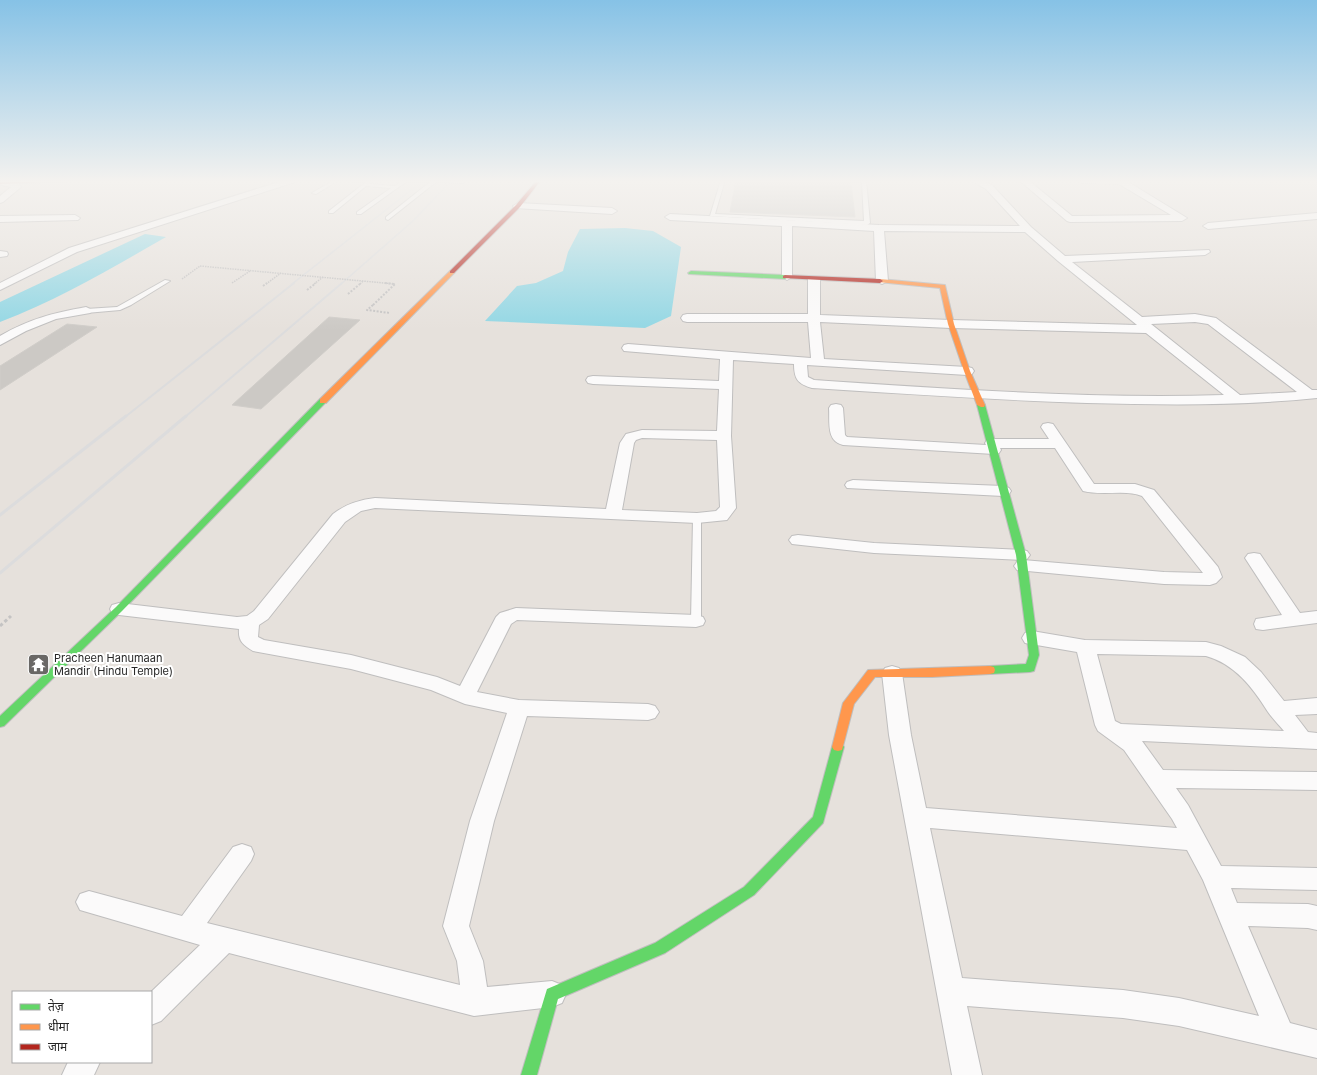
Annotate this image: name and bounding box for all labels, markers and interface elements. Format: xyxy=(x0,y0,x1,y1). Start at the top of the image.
temple icon: Pracheen Hanumaan Mandir (Hindu Temple) xyxy=(25,651,51,677)
place label: Pracheen Hanumaan Mandir (Hindu Temple) xyxy=(54,651,173,678)
legend xyxy=(12,991,152,1063)
text: तेज़ xyxy=(48,999,65,1014)
text: धीमा xyxy=(48,1019,70,1034)
text: जाम xyxy=(48,1039,68,1054)

